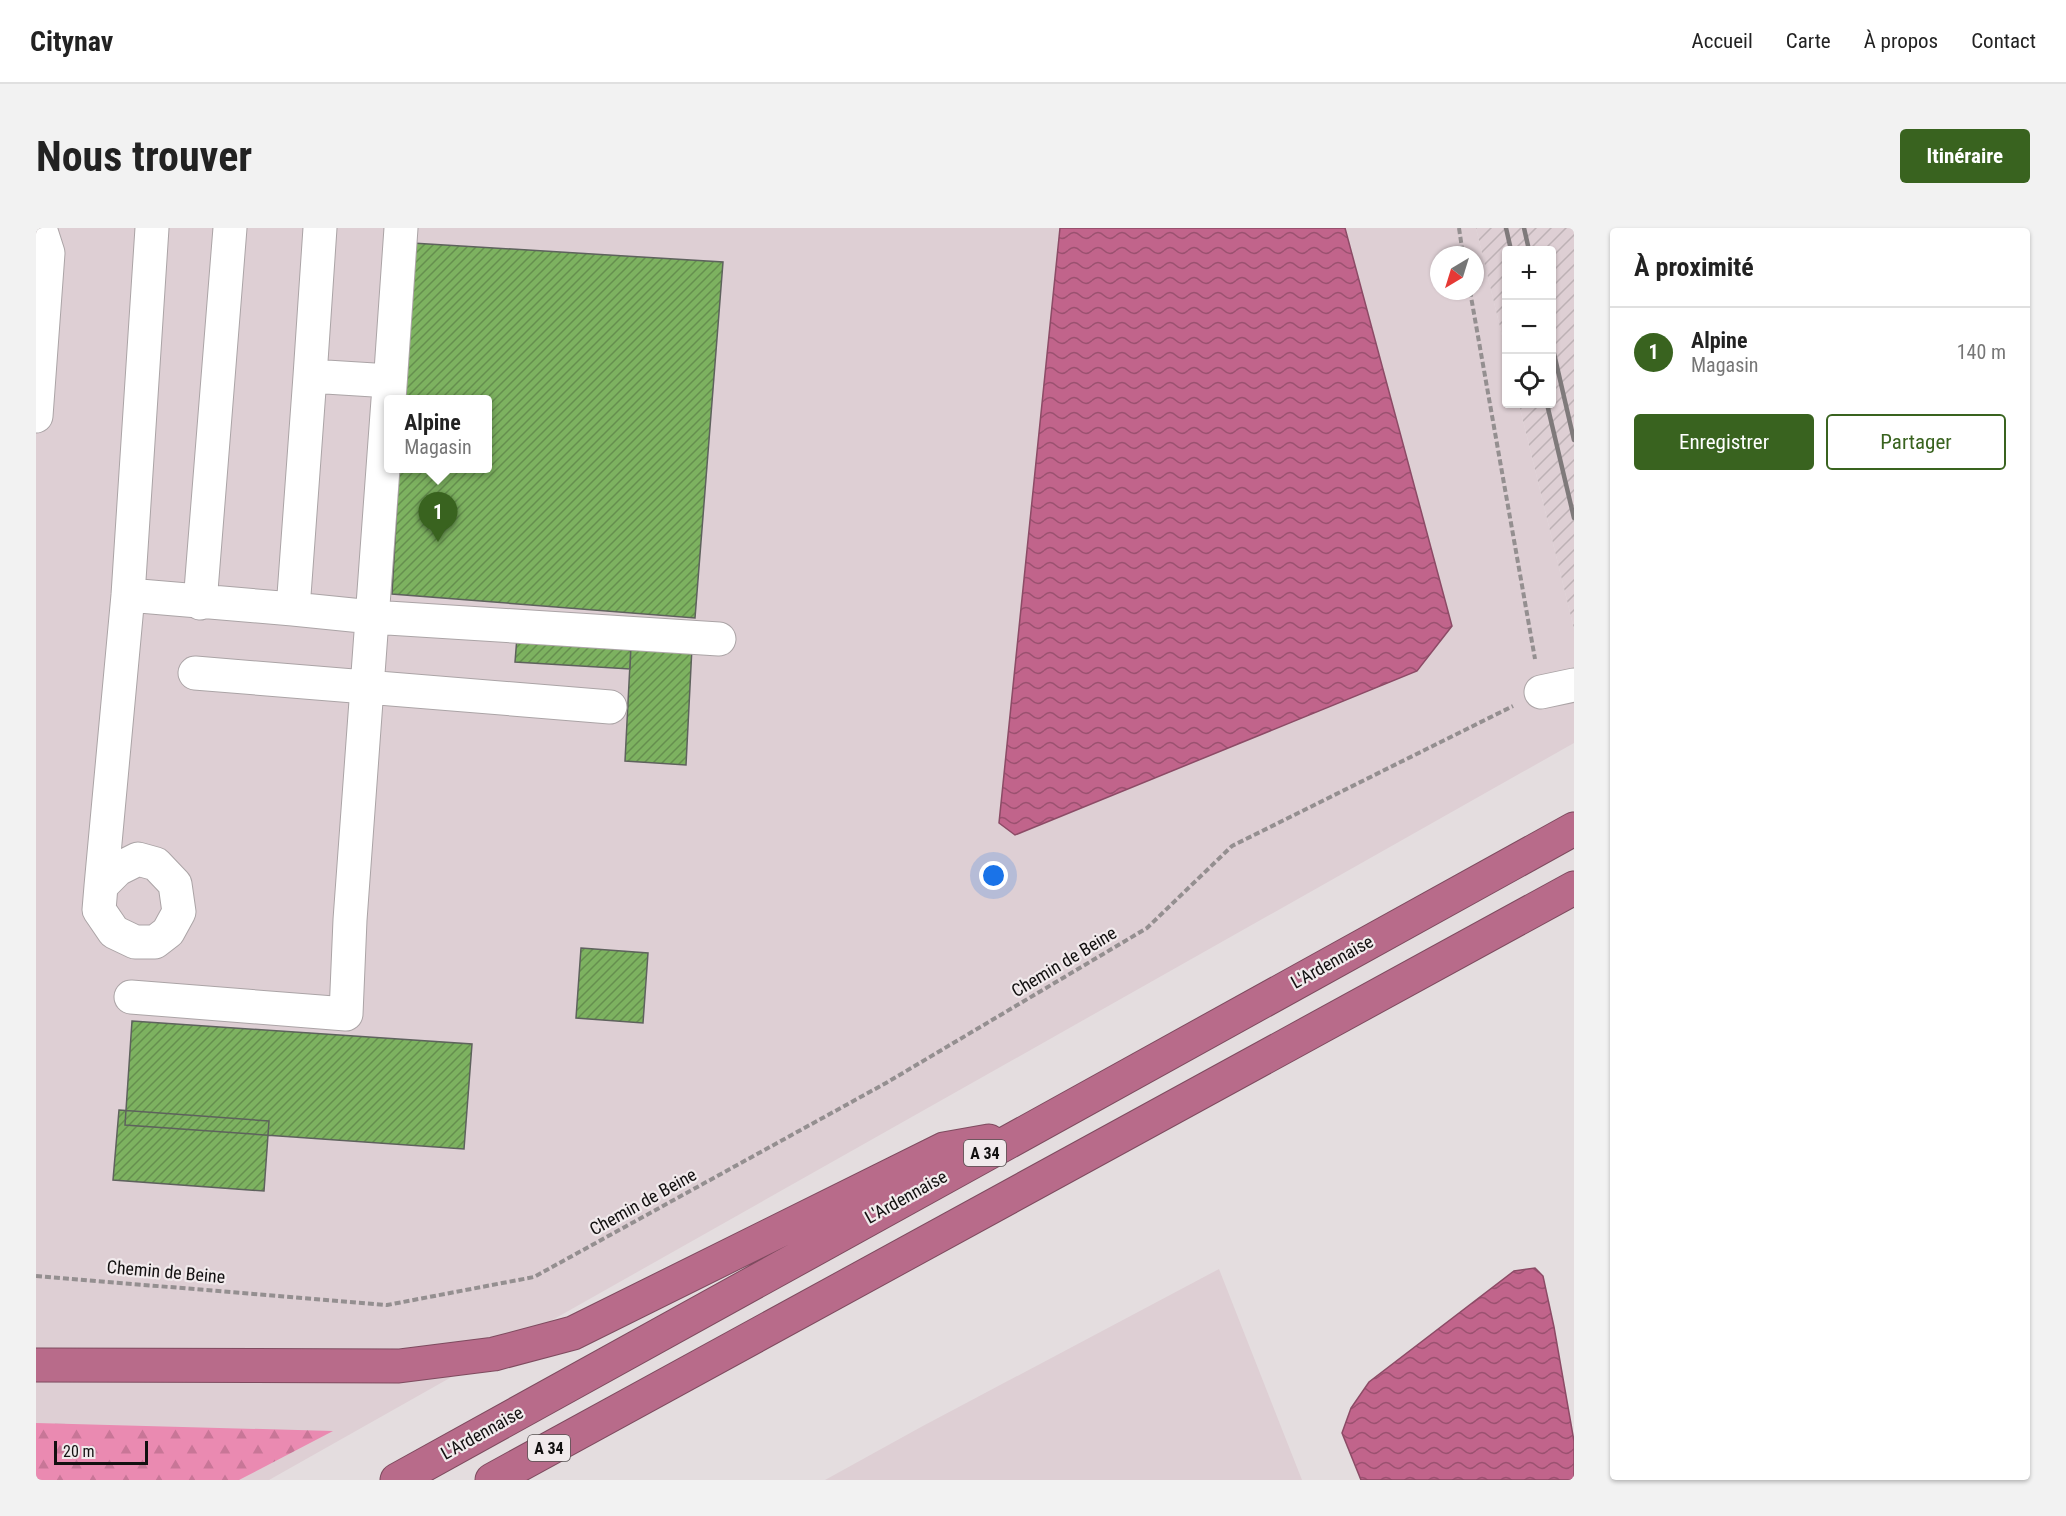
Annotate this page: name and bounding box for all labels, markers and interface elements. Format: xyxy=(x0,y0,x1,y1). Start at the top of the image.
text: Citynav xyxy=(30,25,113,58)
text: Accueil xyxy=(1692,29,1753,53)
text: Carte xyxy=(1786,29,1831,53)
text: À propos xyxy=(1864,29,1938,53)
text: Contact xyxy=(1971,29,2036,53)
button: Itinéraire xyxy=(1900,129,2030,183)
text: Nous trouver xyxy=(36,132,252,181)
north arrow xyxy=(1430,246,1484,300)
map controls xyxy=(1502,246,1556,408)
button: + xyxy=(1502,246,1556,300)
text: À proximité xyxy=(1634,252,1754,282)
button: − xyxy=(1502,300,1556,354)
text: Alpine xyxy=(1691,328,1747,353)
text: 1 xyxy=(1648,340,1659,364)
text: 140 m xyxy=(1957,340,2006,364)
text: Magasin xyxy=(1691,353,1759,377)
button: locate xyxy=(1502,354,1556,408)
popup xyxy=(384,395,492,473)
text: Alpine xyxy=(404,410,461,435)
button: Enregistrer xyxy=(1634,414,1814,470)
button: Partager xyxy=(1826,414,2006,470)
text: Magasin xyxy=(404,435,472,459)
pin: 1 xyxy=(418,492,458,542)
your location xyxy=(979,861,1008,890)
street label: Chemin de Beine xyxy=(1007,922,1120,1001)
street label: L'Ardennaise xyxy=(1287,930,1376,993)
road number: A 34 xyxy=(964,1140,1006,1166)
street label: Chemin de Beine xyxy=(586,1164,700,1240)
street label: L'Ardennaise xyxy=(861,1165,950,1228)
street label: Chemin de Beine xyxy=(106,1256,226,1287)
street label: L'Ardennaise xyxy=(437,1401,526,1464)
road number: A 34 xyxy=(528,1435,570,1461)
scale bar xyxy=(54,1438,148,1466)
text: 20 m xyxy=(63,1442,95,1461)

